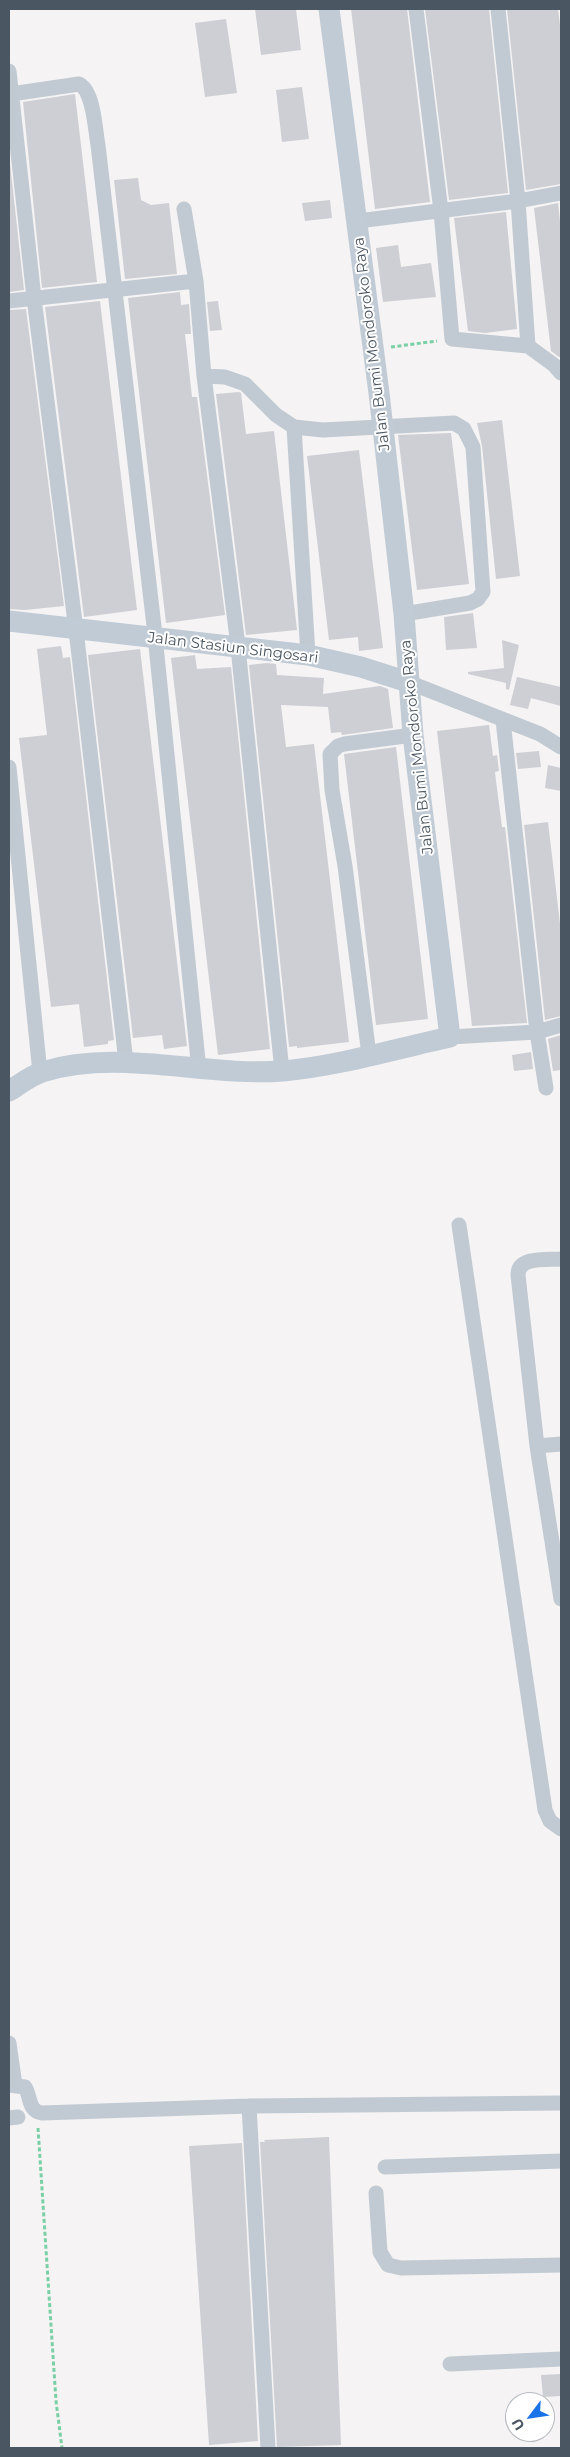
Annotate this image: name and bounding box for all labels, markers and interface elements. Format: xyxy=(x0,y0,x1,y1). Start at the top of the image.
street label: Jalan Bumi Mondoroko Raya xyxy=(350,236,394,452)
street label: Jalan Stasiun Singosari xyxy=(147,629,319,667)
street label: Jalan Bumi Mondoroko Raya xyxy=(397,639,437,855)
north arrow xyxy=(505,2392,555,2442)
text: U xyxy=(507,2415,529,2434)

